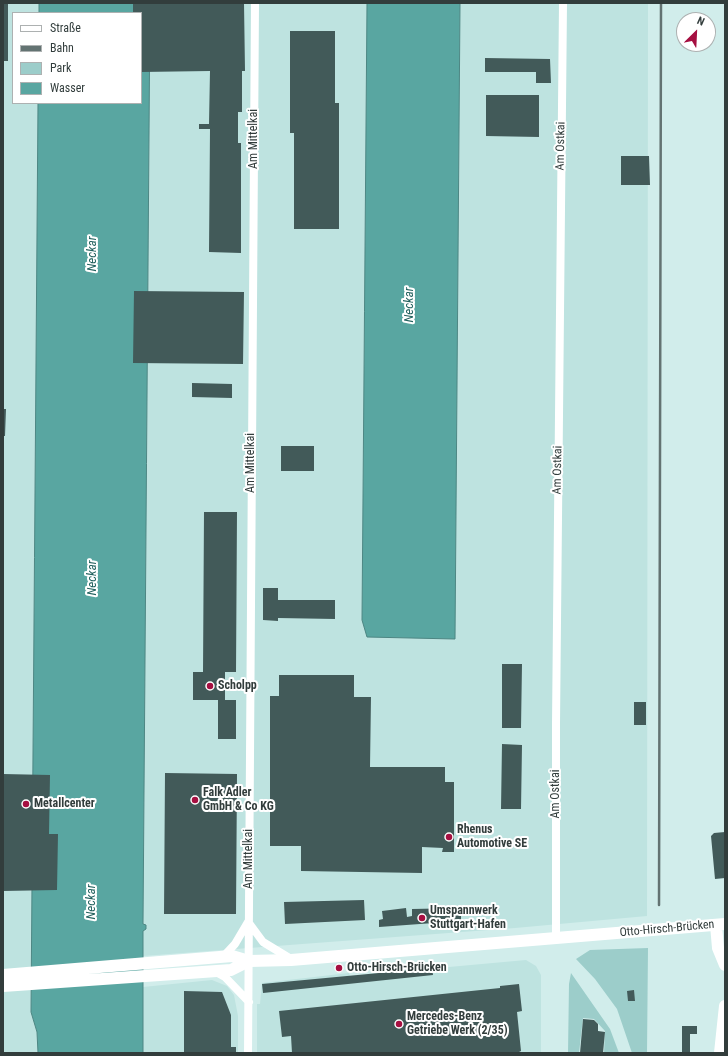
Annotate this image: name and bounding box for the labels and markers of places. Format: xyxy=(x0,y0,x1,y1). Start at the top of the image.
place label: Scholpp xyxy=(218,679,257,693)
marker: Scholpp xyxy=(205,681,215,691)
place label: Falk Adler GmbH & Co KG xyxy=(203,786,274,814)
marker: Falk Adler GmbH & Co KG xyxy=(190,795,200,805)
place label: Metallcenter xyxy=(34,797,95,811)
marker: Metallcenter xyxy=(21,799,31,809)
place label: Rhenus Automotive SE xyxy=(457,823,527,851)
marker: Rhenus Automotive SE xyxy=(444,832,454,842)
place label: Umspannwerk Stuttgart-Hafen xyxy=(430,904,506,932)
marker: Umspannwerk Stuttgart-Hafen xyxy=(417,913,427,923)
place label: Otto-Hirsch-Brücken xyxy=(347,961,447,975)
marker: Otto-Hirsch-Brücken xyxy=(334,963,344,973)
place label: Mercedes-Benz Getriebe Werk (2/35) xyxy=(407,1010,508,1038)
marker: Mercedes-Benz Getriebe Werk (2/35) xyxy=(394,1019,404,1029)

